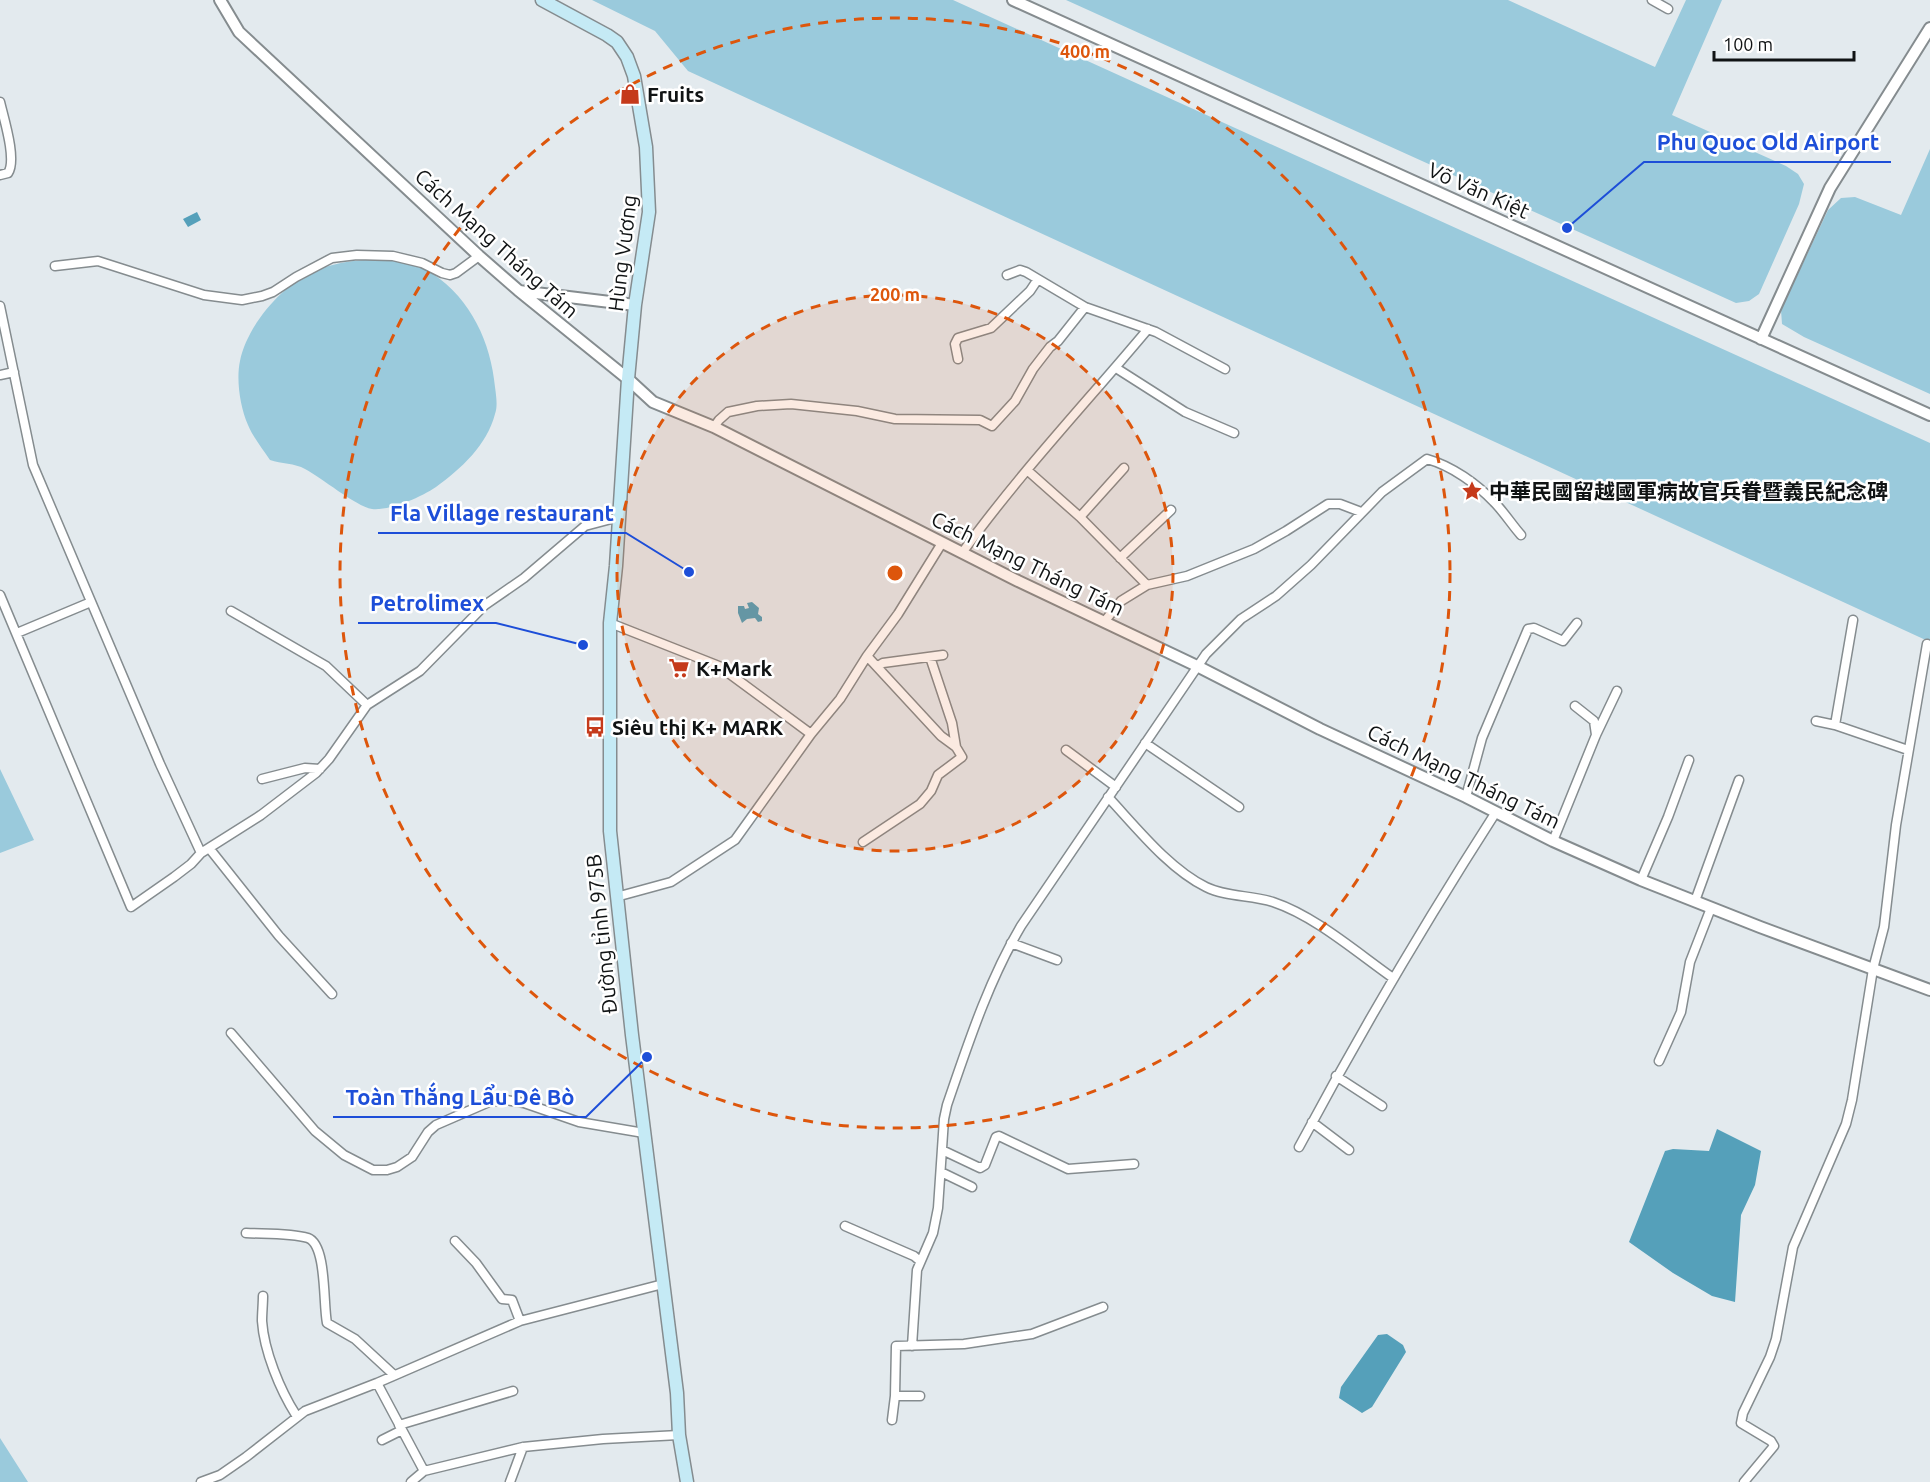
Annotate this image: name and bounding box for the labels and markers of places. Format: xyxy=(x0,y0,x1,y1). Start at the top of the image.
shop icon: Fruits xyxy=(618,82,642,106)
place label: Fruits xyxy=(647,82,704,106)
callout: Phu Quoc Old Airport xyxy=(1644,122,1891,162)
place icon: 中華民國留越國軍病故官兵眷暨義民紀念碑 xyxy=(1460,479,1484,503)
place label: 中華民國留越國軍病故官兵眷暨義民紀念碑 xyxy=(1489,479,1888,503)
callout: Fla Village restaurant xyxy=(378,493,626,533)
centre of rings xyxy=(885,563,905,583)
callout: Petrolimex xyxy=(358,583,496,623)
supermarket icon: K+Mark xyxy=(667,656,691,680)
place label: K+Mark xyxy=(696,656,773,680)
bus stop icon: Siêu thị K+ MARK xyxy=(583,715,607,739)
place label: Siêu thị K+ MARK xyxy=(612,715,783,739)
callout: Toàn Thắng Lẩu Dê Bò xyxy=(333,1077,586,1117)

